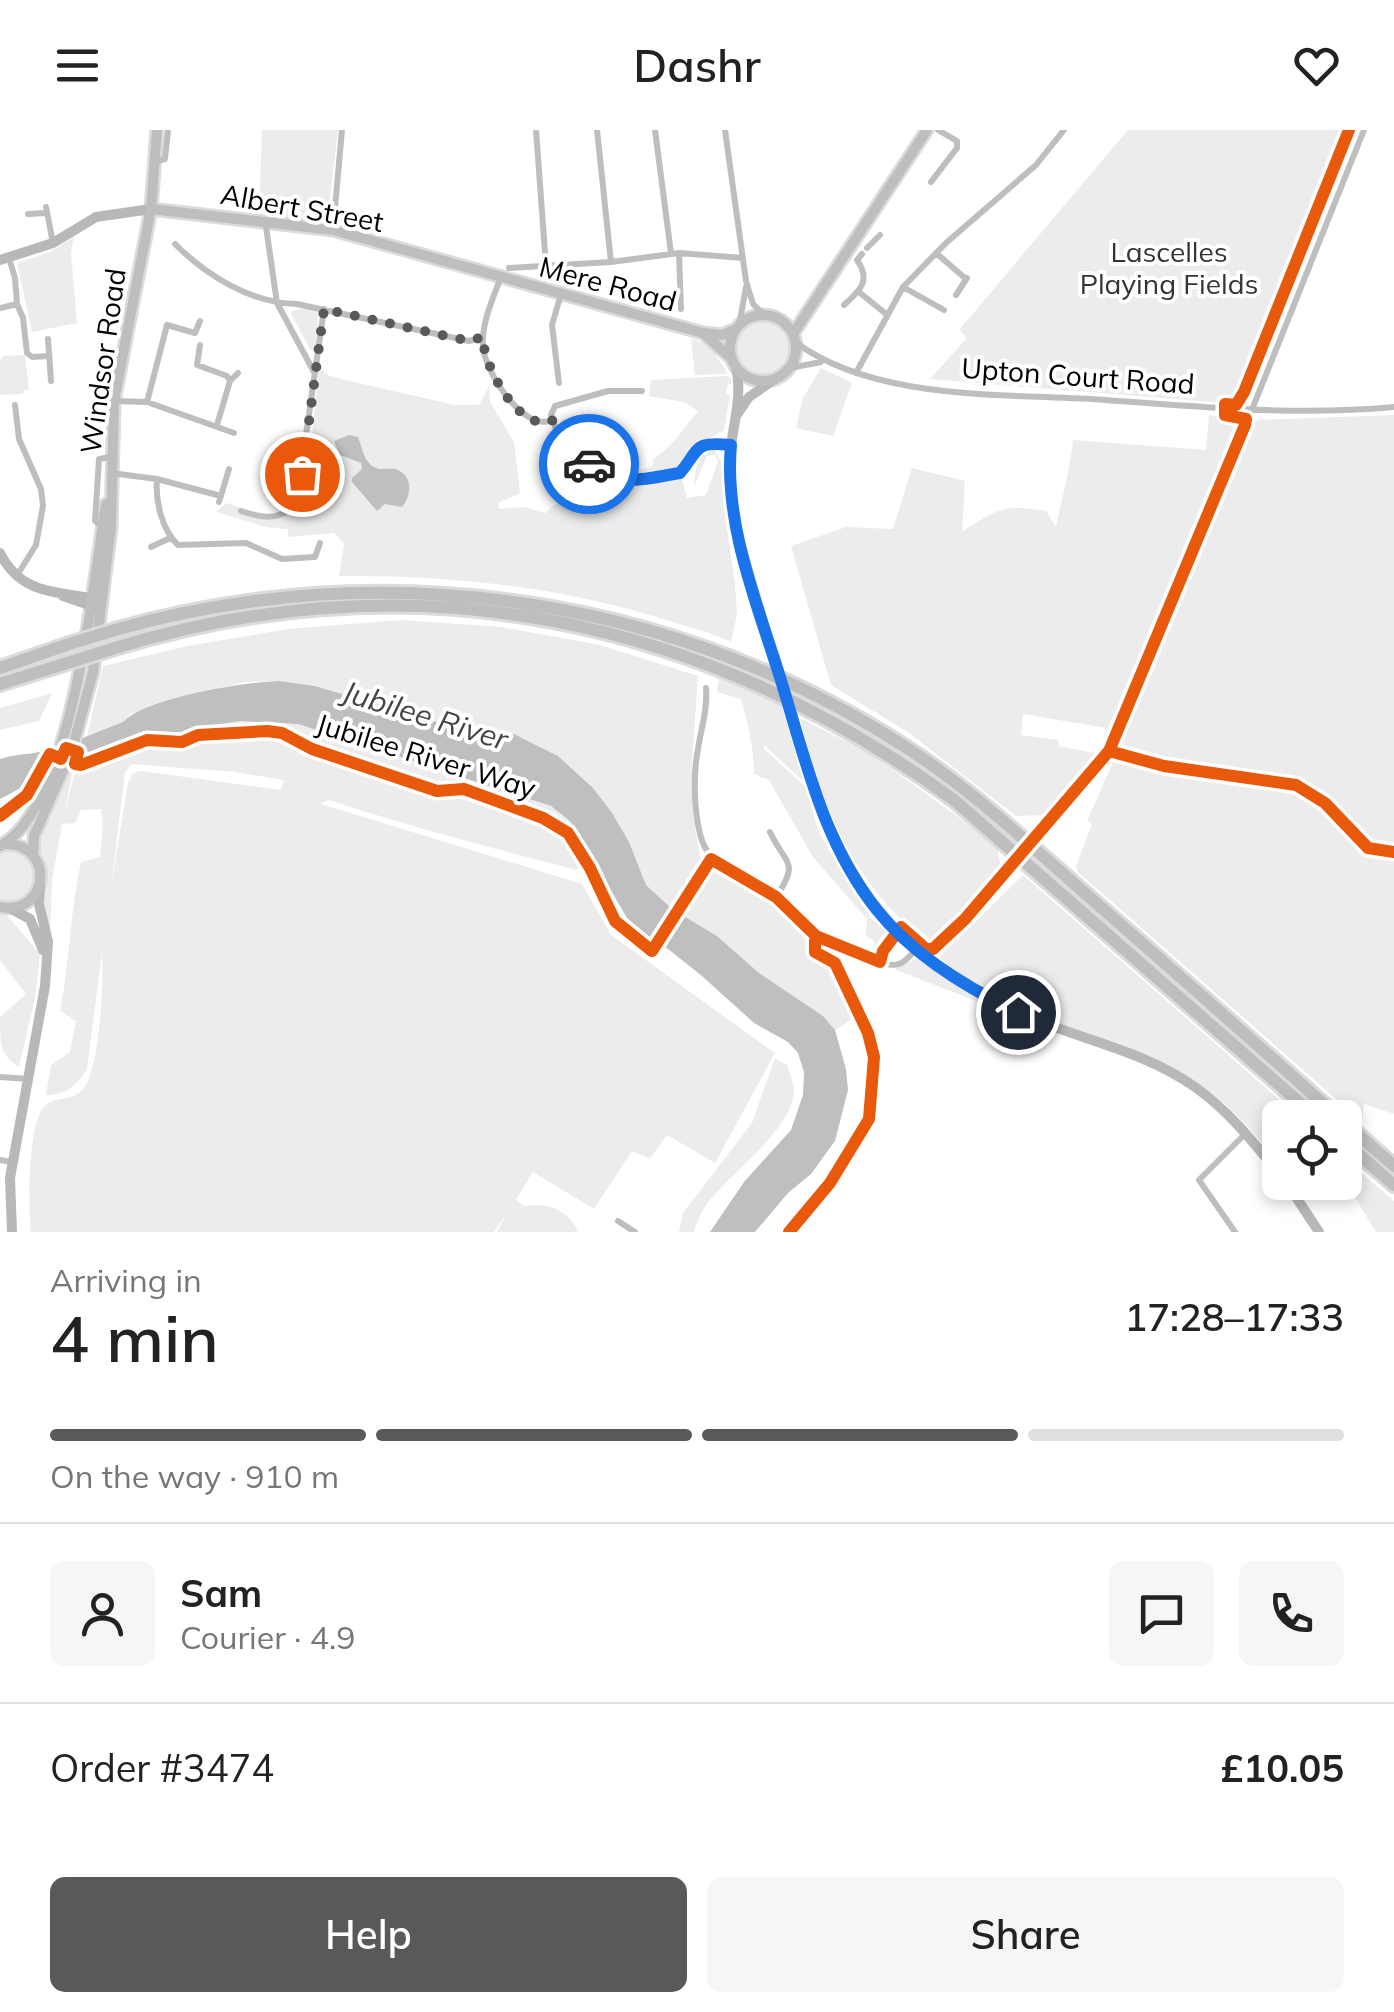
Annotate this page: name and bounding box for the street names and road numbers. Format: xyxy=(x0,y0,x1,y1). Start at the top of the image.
street label: Albert Street xyxy=(218,176,386,239)
street label: Mere Road xyxy=(536,248,680,319)
street label: Windsor Road xyxy=(72,266,133,456)
street label: Upton Court Road xyxy=(960,350,1196,401)
street label: Jubilee River Way xyxy=(312,705,540,806)

